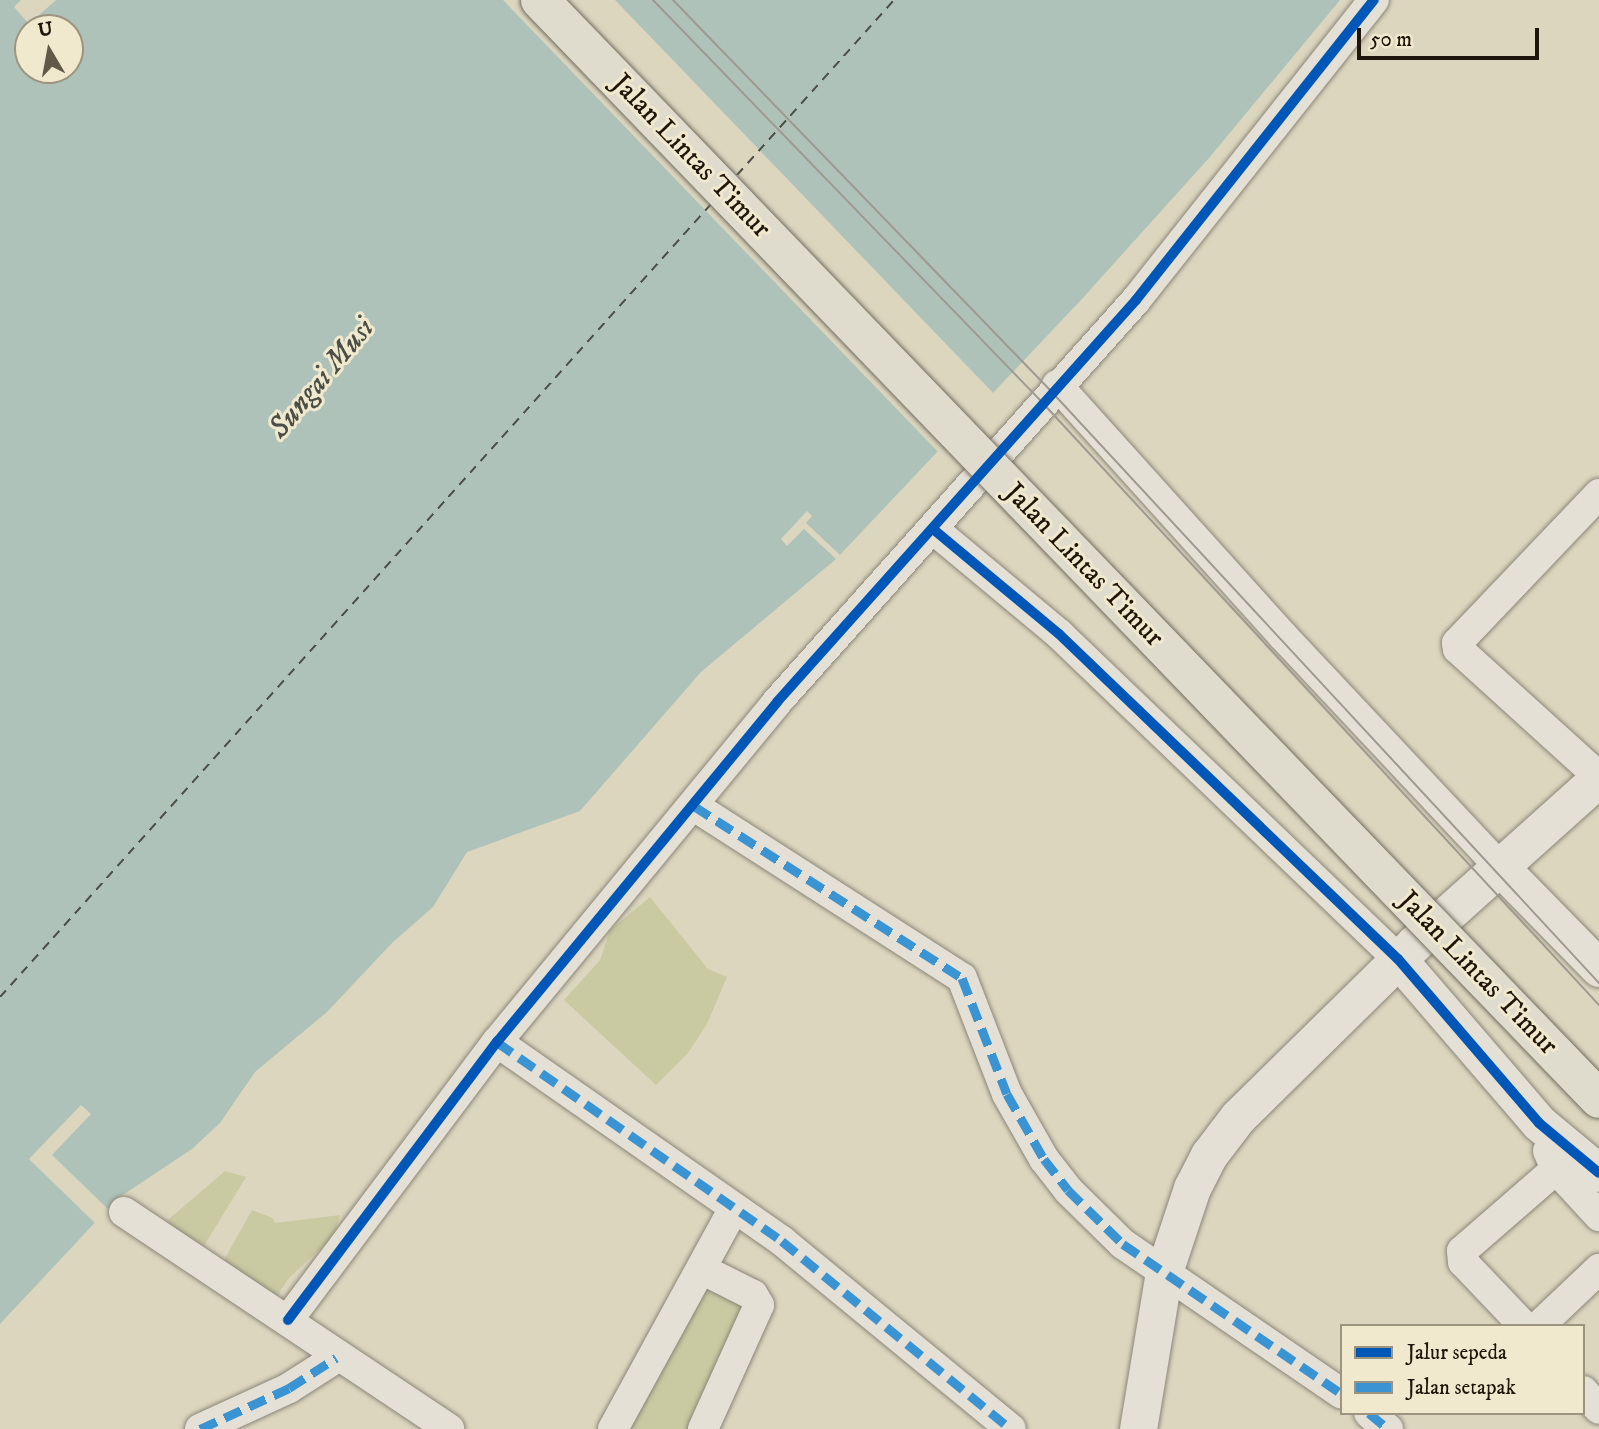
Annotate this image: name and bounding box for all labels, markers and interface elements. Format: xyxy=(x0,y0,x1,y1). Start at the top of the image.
north arrow xyxy=(14,14,84,84)
scale bar xyxy=(1361,14,1543,58)
text: U xyxy=(36,17,55,42)
text: 50 m xyxy=(1370,27,1412,53)
street label: Jalan Lintas Timur xyxy=(604,67,778,245)
water label: Sungai Musi xyxy=(261,312,383,446)
street label: Jalan Lintas Timur xyxy=(997,476,1171,654)
street label: Jalan Lintas Timur xyxy=(1391,884,1565,1062)
legend xyxy=(1340,1324,1585,1415)
text: Jalur sepeda xyxy=(1407,1340,1507,1366)
text: Jalan setapak xyxy=(1407,1375,1516,1401)

